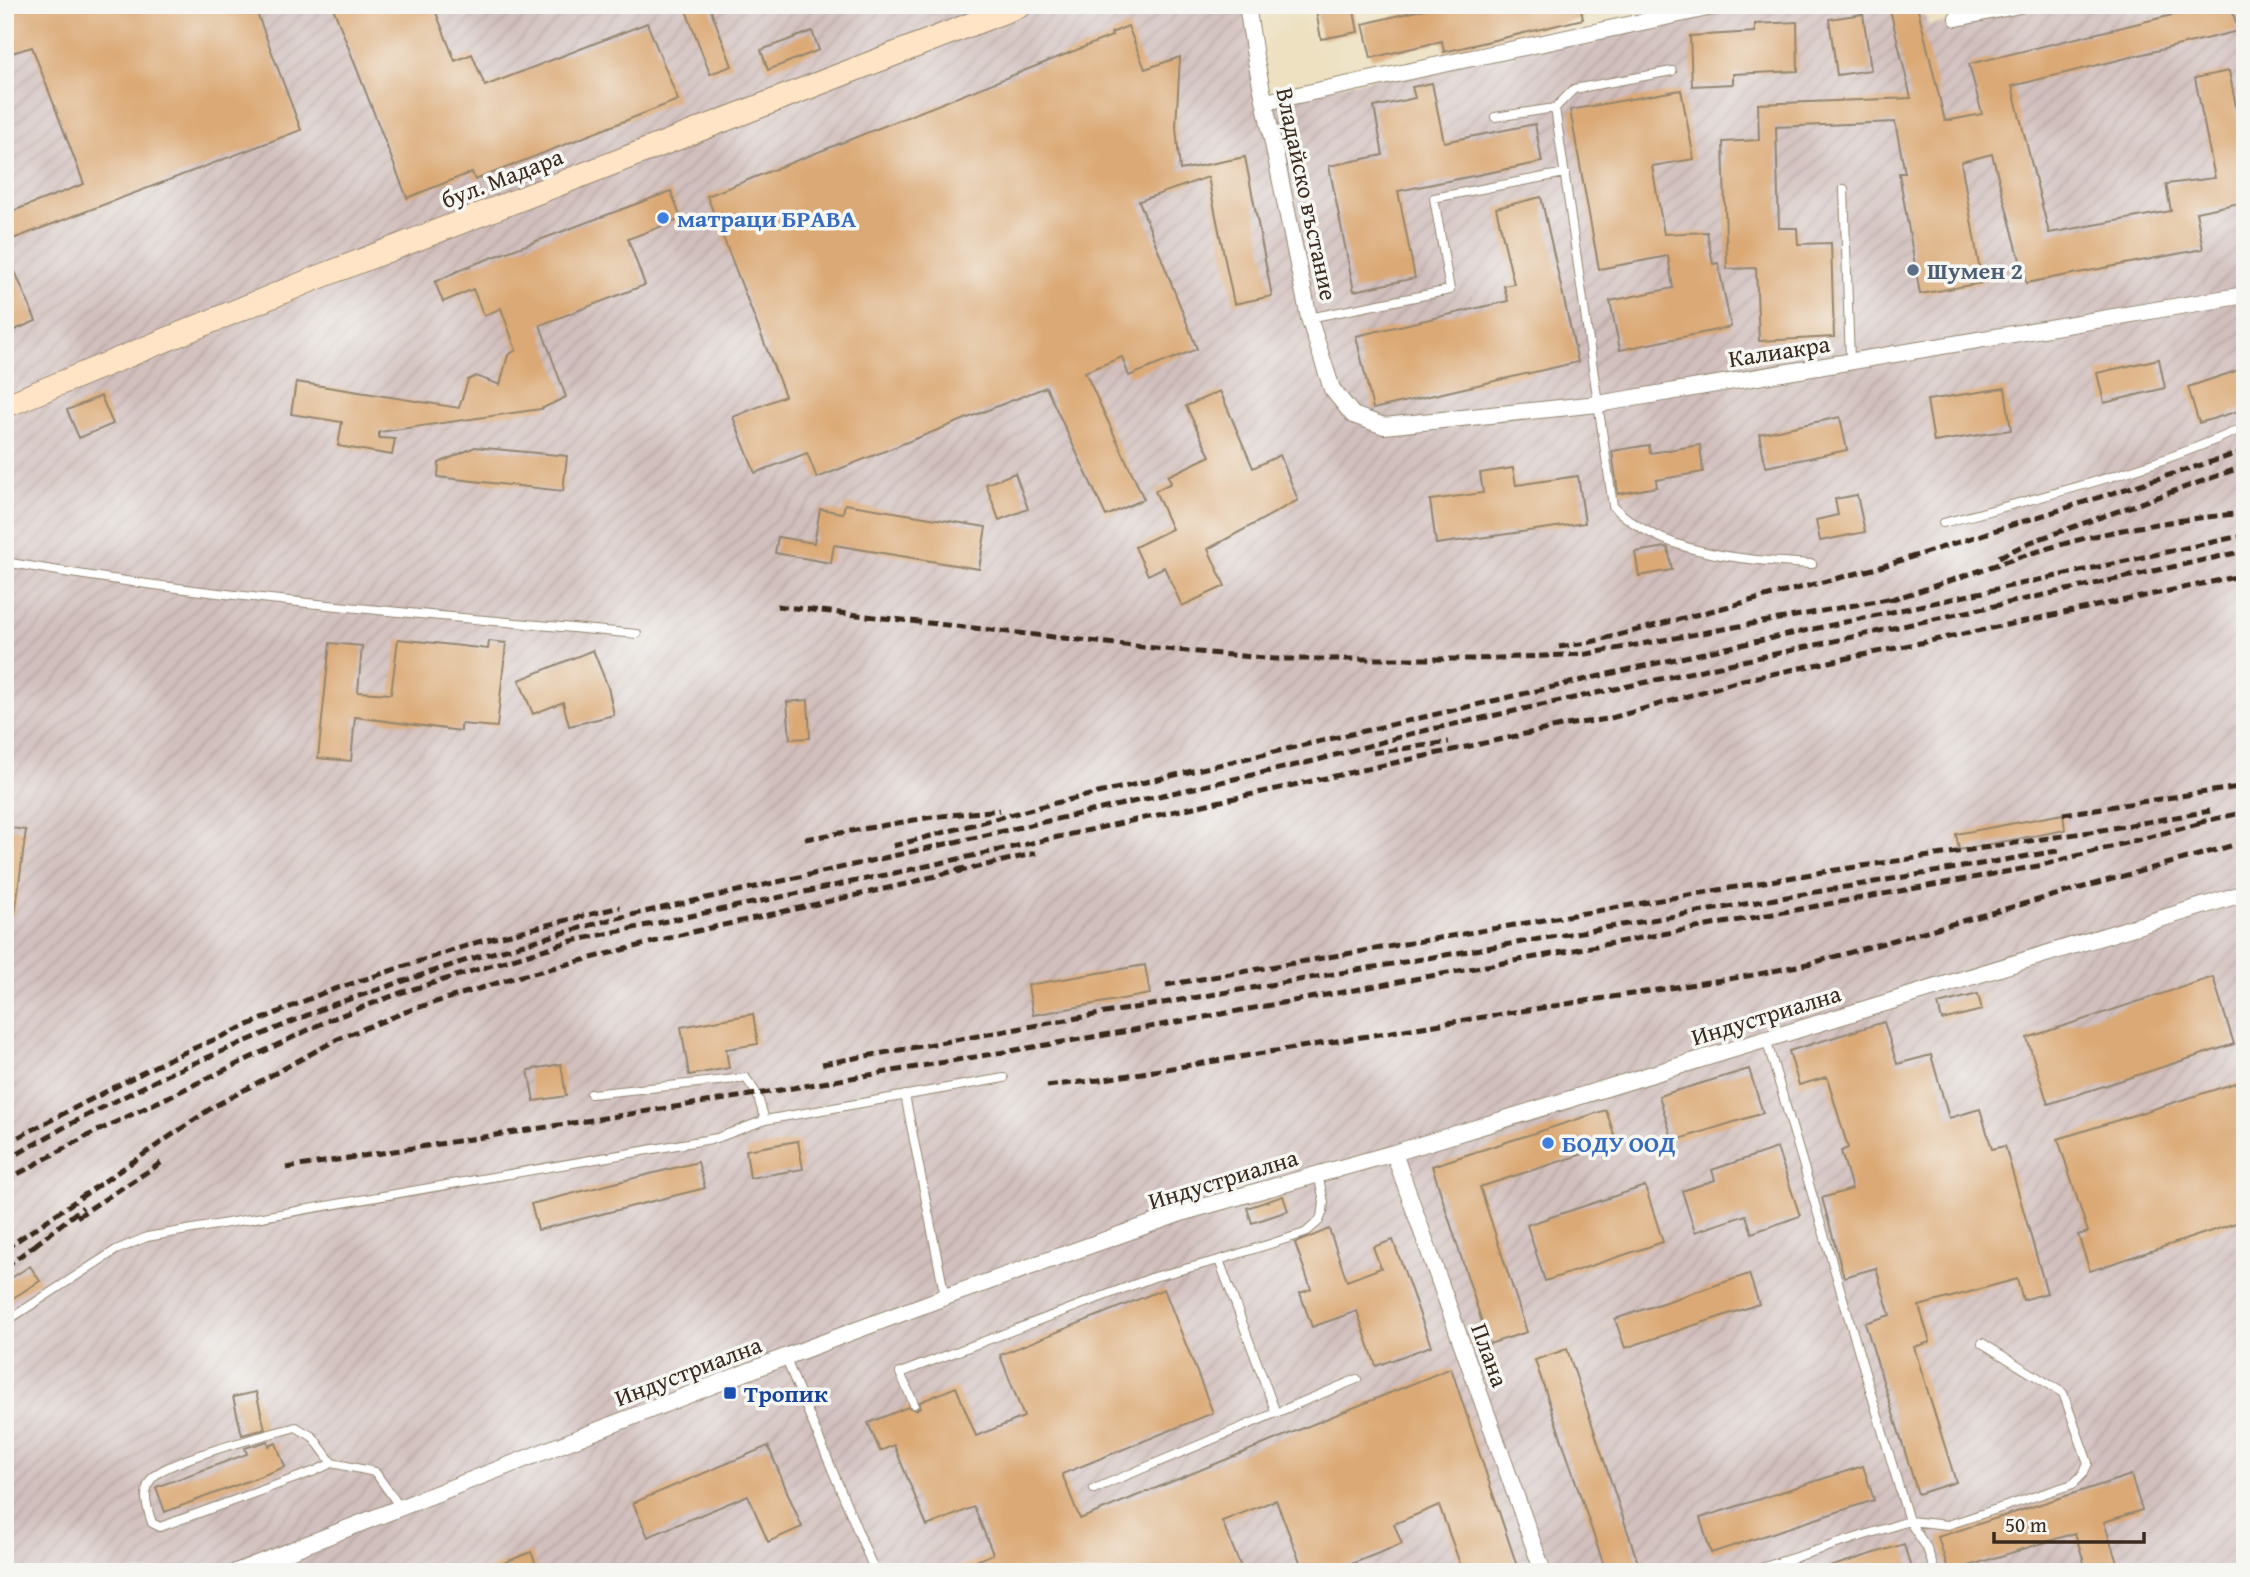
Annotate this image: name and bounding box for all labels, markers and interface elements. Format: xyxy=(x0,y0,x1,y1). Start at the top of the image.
street label: Владайско въстание xyxy=(1267,84,1347,304)
street label: бул. Мадара xyxy=(436,139,569,217)
place label: матраци БРАВА xyxy=(677,201,857,236)
marker: матраци БРАВА xyxy=(655,210,671,226)
place label: Шумен 2 xyxy=(1927,253,2023,288)
marker: Шумен 2 xyxy=(1905,262,1921,278)
street label: Калиакра xyxy=(1726,326,1833,376)
street label: Индустриална xyxy=(1687,975,1846,1054)
place label: БОДУ ООД xyxy=(1562,1126,1676,1161)
marker: БОДУ ООД xyxy=(1540,1135,1556,1151)
street label: Индустриална xyxy=(1144,1139,1303,1218)
street label: Плана xyxy=(1462,1318,1518,1392)
street label: Индустриална xyxy=(609,1327,767,1415)
place label: Тропик xyxy=(744,1376,828,1411)
marker: Тропик xyxy=(722,1385,738,1401)
scale bar xyxy=(1994,1500,2145,1544)
text: 50 m xyxy=(2005,1509,2047,1540)

